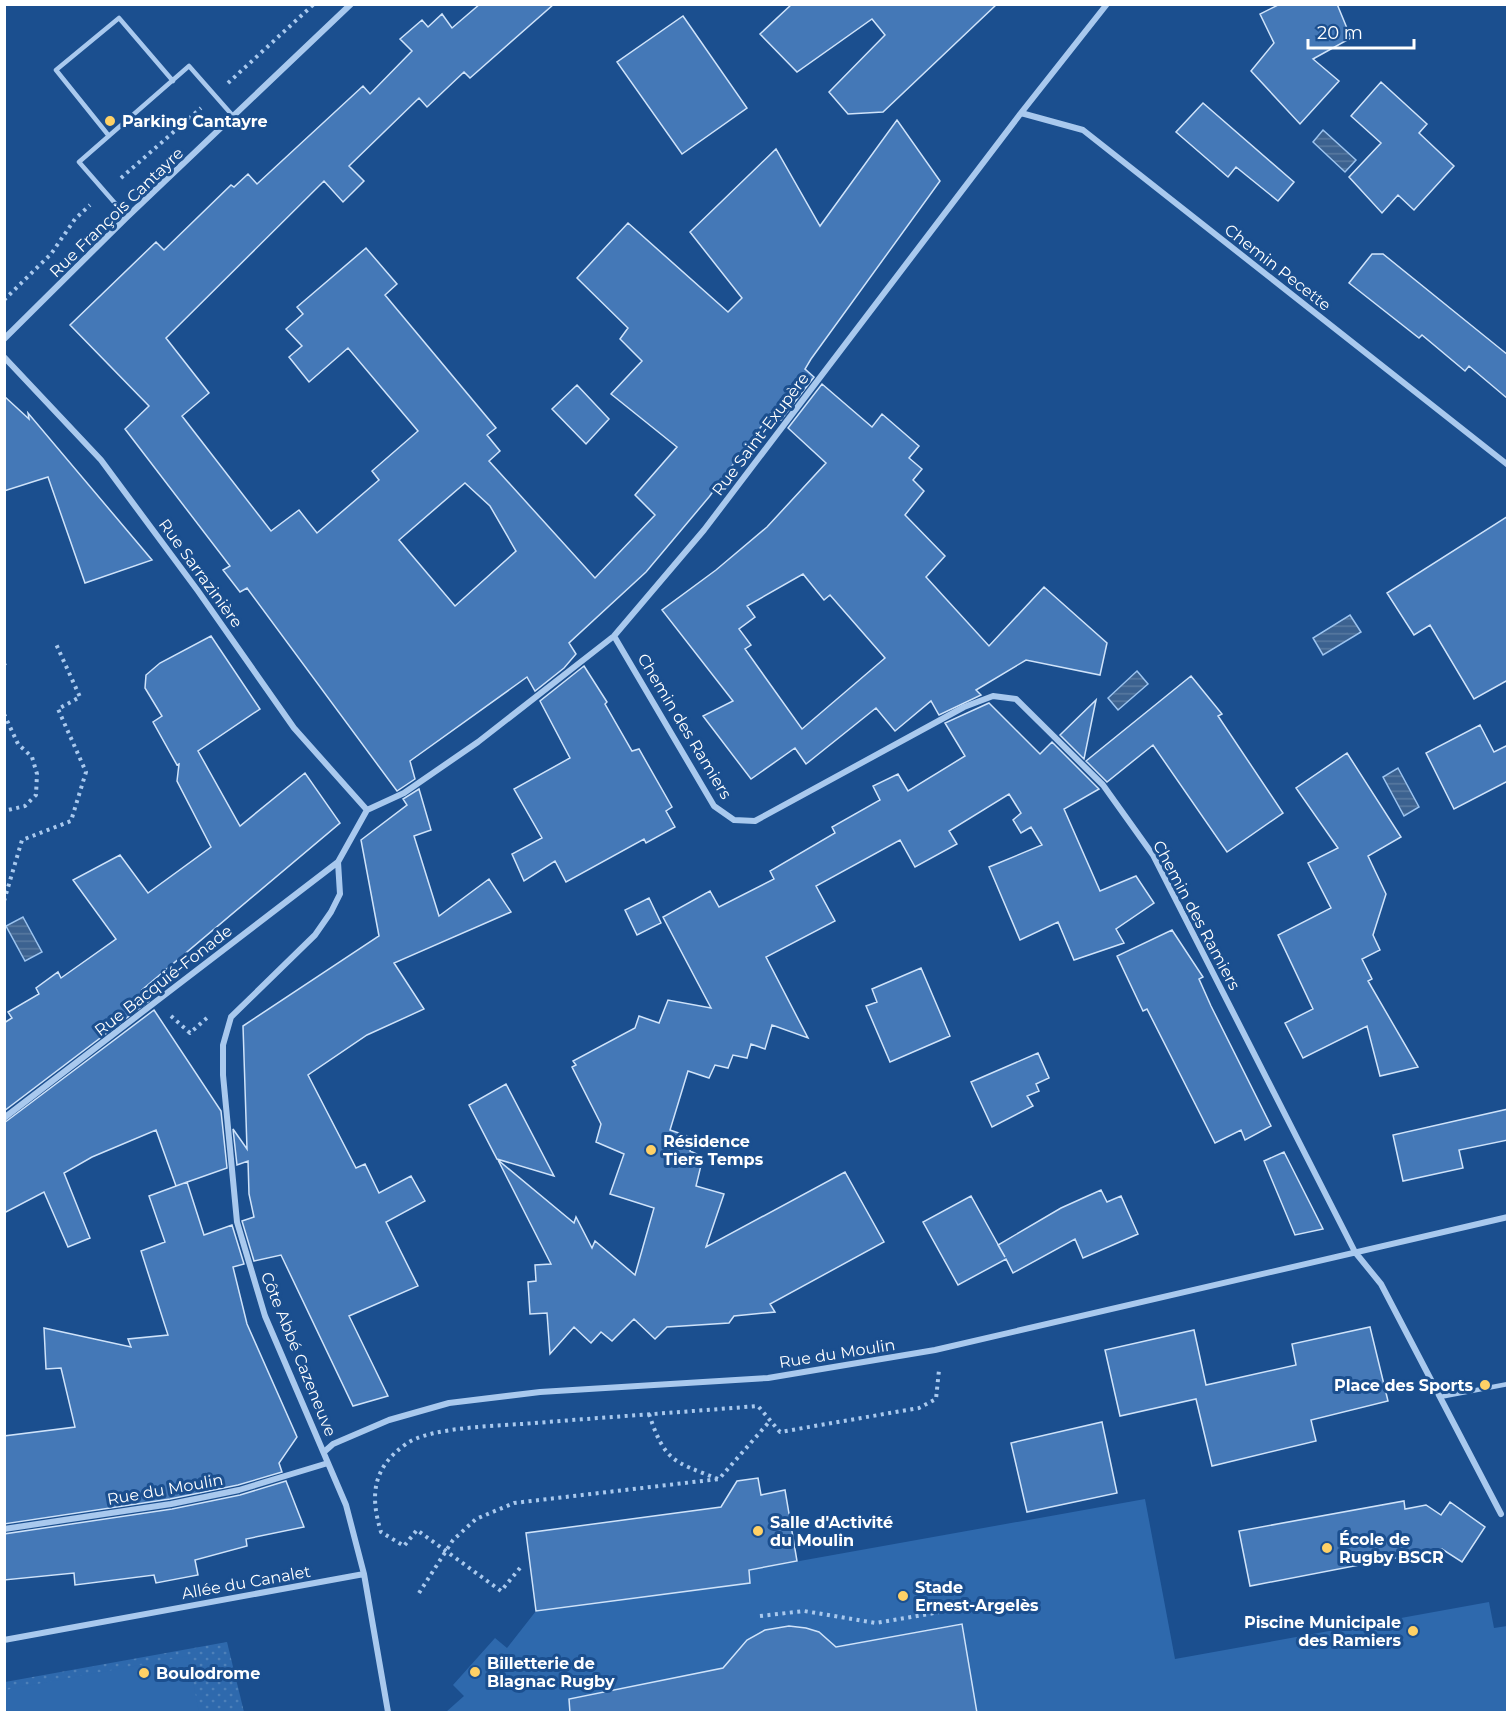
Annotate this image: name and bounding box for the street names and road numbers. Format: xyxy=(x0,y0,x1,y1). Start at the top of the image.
street label: Rue François Cantayre xyxy=(45,143,187,281)
street label: Chemin Pecette xyxy=(1221,220,1335,315)
street label: Rue Saint-Exupère xyxy=(708,369,813,500)
street label: Rue Sarrazinière xyxy=(155,515,247,632)
street label: Chemin des Ramiers xyxy=(634,650,736,803)
street label: Chemin des Ramiers xyxy=(1149,837,1244,993)
street label: Rue Bacquié-Fonade xyxy=(91,921,236,1040)
street label: Côte Abbé Cazeneuve xyxy=(257,1269,340,1439)
street label: Rue du Moulin xyxy=(778,1335,897,1372)
street label: Rue du Moulin xyxy=(106,1470,225,1509)
street label: Allée du Canalet xyxy=(180,1562,313,1603)

